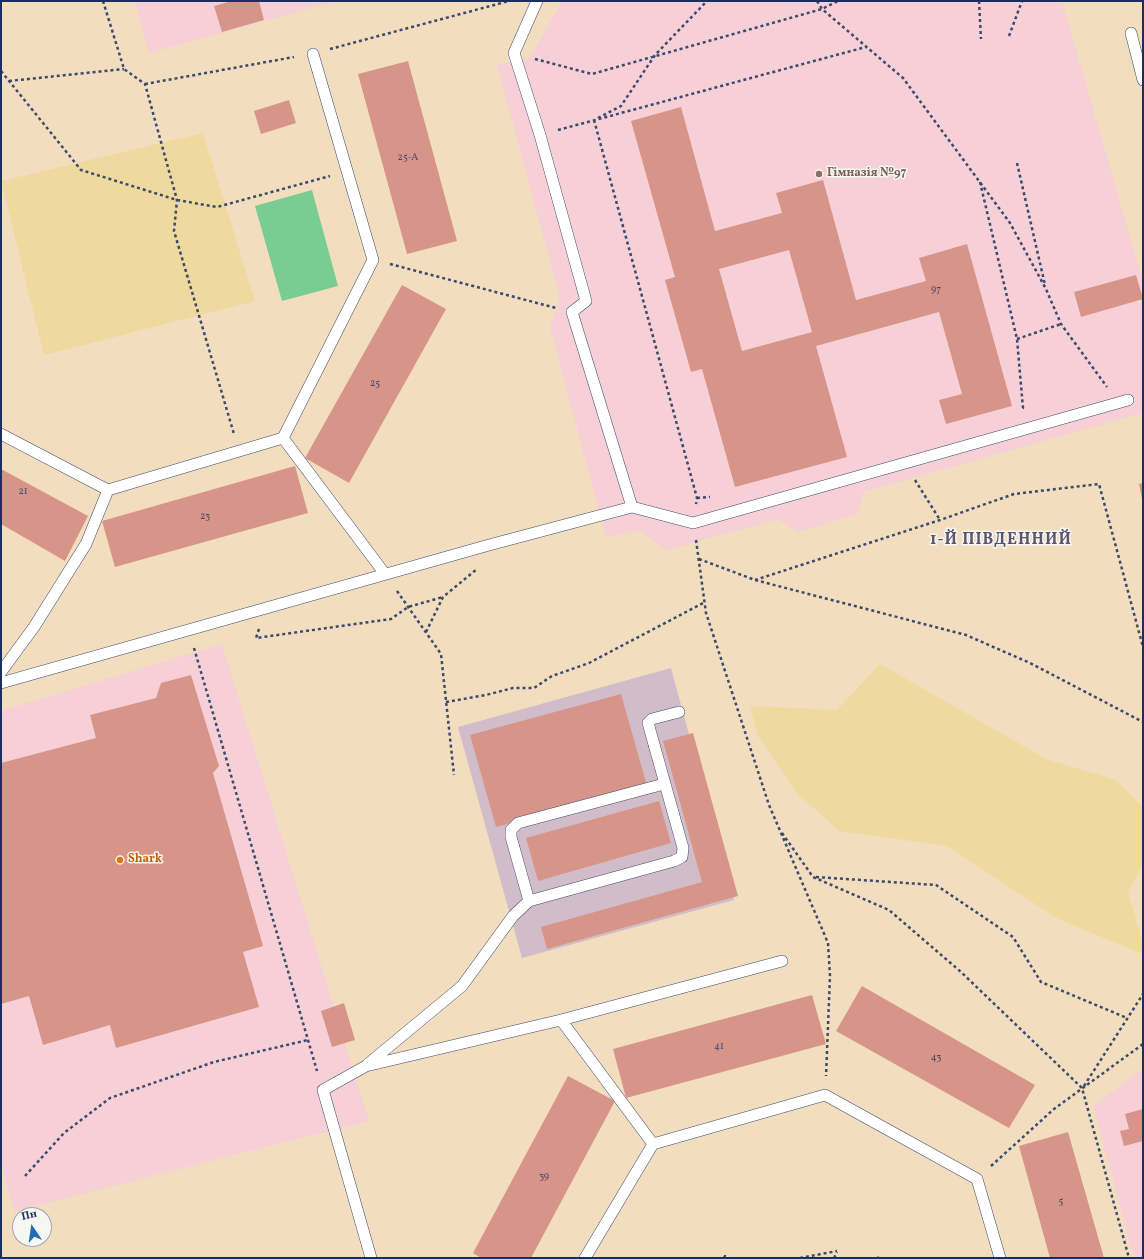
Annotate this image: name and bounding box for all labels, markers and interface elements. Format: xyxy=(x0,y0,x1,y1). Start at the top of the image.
house number: 25-А xyxy=(398,152,418,164)
place label: Гімназія №97 xyxy=(827,167,906,181)
marker: Гімназія №97 xyxy=(814,169,824,179)
house number: 97 xyxy=(931,284,941,296)
house number: 25 xyxy=(370,378,380,390)
house number: 21 xyxy=(18,486,28,498)
house number: 23 xyxy=(200,511,210,523)
district label: 1-Й ПІВДЕННИЙ xyxy=(930,531,1072,551)
place label: Shark xyxy=(128,853,162,867)
marker: Shark xyxy=(115,855,125,865)
house number: 41 xyxy=(714,1041,724,1053)
house number: 43 xyxy=(931,1052,941,1064)
house number: 39 xyxy=(539,1171,549,1183)
house number: 5 xyxy=(1059,1196,1063,1208)
north arrow xyxy=(12,1207,52,1247)
text: Пн xyxy=(20,1207,39,1225)

